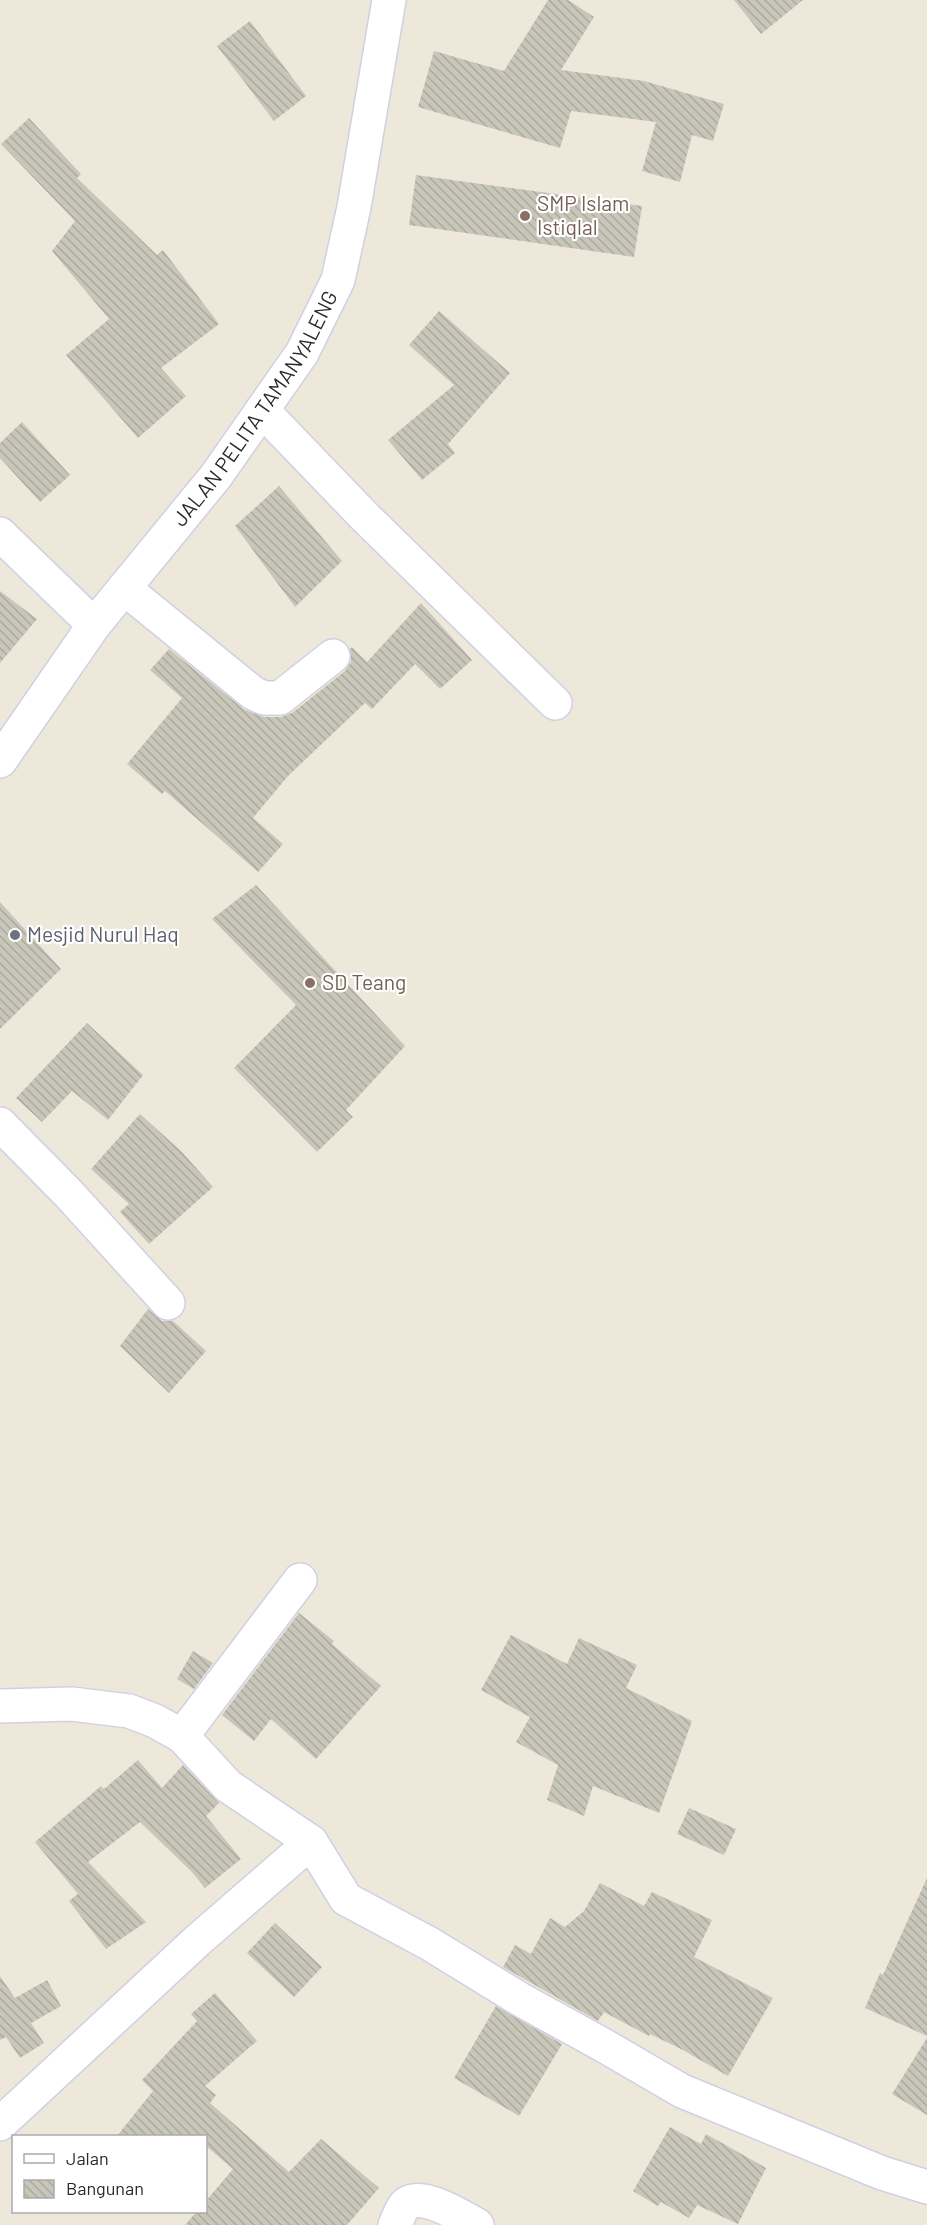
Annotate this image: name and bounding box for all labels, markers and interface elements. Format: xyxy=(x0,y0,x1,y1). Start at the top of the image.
place label: SMP Islam Istiqlal xyxy=(537,190,629,239)
marker: SMP Islam Istiqlal xyxy=(518,209,532,223)
street label: JALAN PELITA TAMANYALENG xyxy=(166,286,342,531)
place label: Mesjid Nurul Haq xyxy=(27,921,179,946)
marker: Mesjid Nurul Haq xyxy=(8,928,22,942)
place label: SD Teang xyxy=(322,969,406,994)
marker: SD Teang xyxy=(303,976,317,990)
legend xyxy=(12,2135,207,2213)
text: Jalan xyxy=(66,2147,109,2169)
text: Bangunan xyxy=(66,2177,144,2199)

